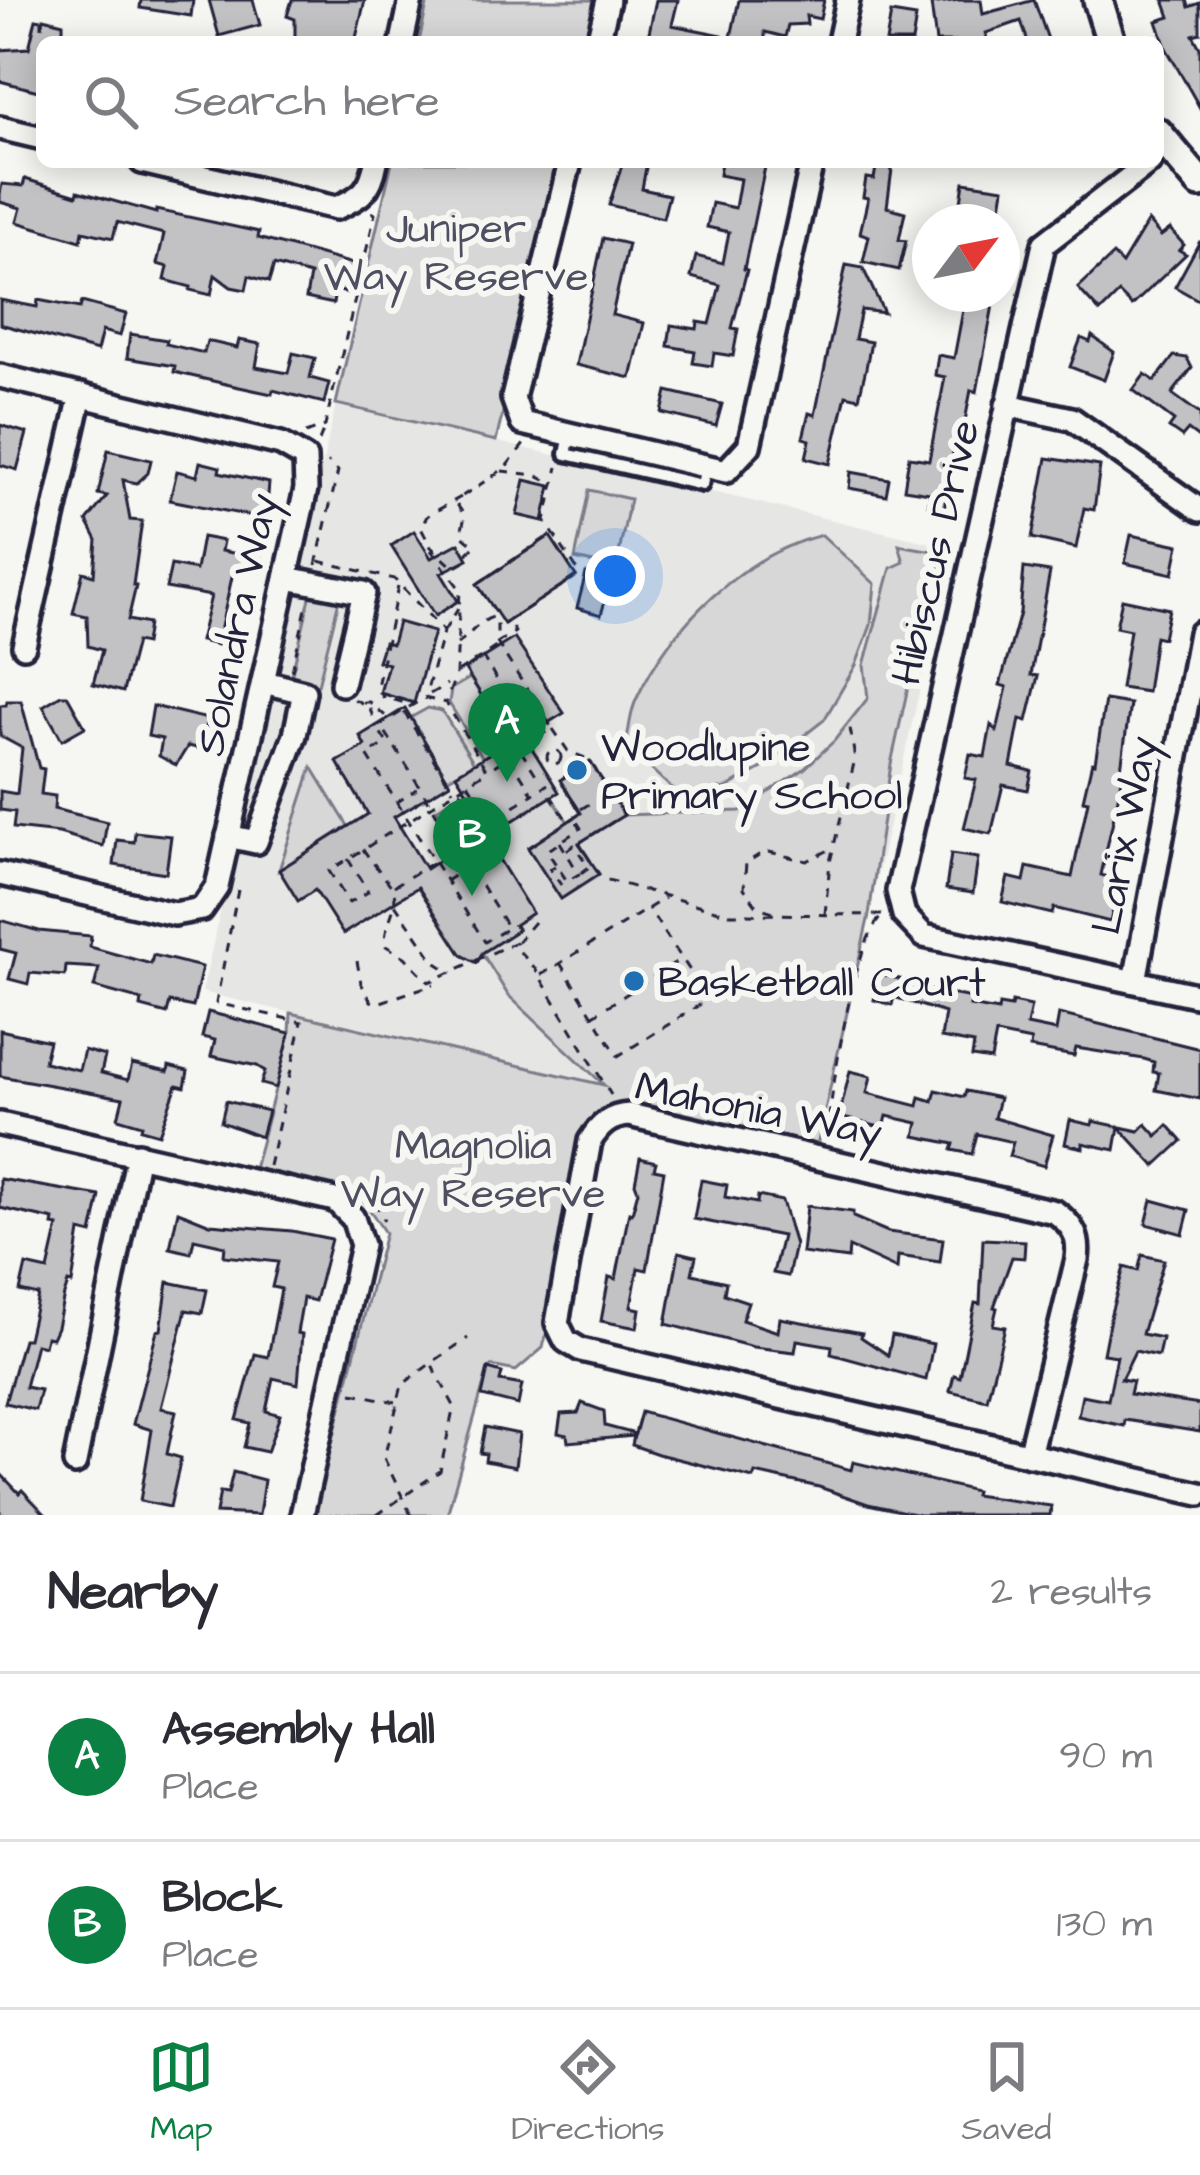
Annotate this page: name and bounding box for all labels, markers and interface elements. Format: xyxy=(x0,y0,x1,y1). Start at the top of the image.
search box xyxy=(36,36,1164,168)
icon: search xyxy=(78,69,144,135)
text: Search here xyxy=(174,71,440,133)
park label: Juniper Way Reserve xyxy=(324,201,588,308)
north arrow xyxy=(912,204,1020,312)
street label: Hibiscus Drive xyxy=(878,415,996,691)
street label: Solandra Way xyxy=(182,488,295,761)
your location xyxy=(585,546,645,606)
pin: A xyxy=(468,683,546,782)
place label: Woodlupine Primary School xyxy=(601,720,903,827)
street label: Larix Way xyxy=(1078,732,1175,940)
marker: Woodlupine Primary School xyxy=(564,757,590,783)
pin: B xyxy=(433,797,511,896)
place label: Basketball Court xyxy=(658,955,986,1013)
marker: Basketball Court xyxy=(621,968,647,994)
street label: Mahonia Way xyxy=(630,1059,887,1164)
park label: Magnolia Way Reserve xyxy=(341,1118,605,1225)
text: Nearby xyxy=(48,1558,218,1629)
text: 2 results xyxy=(991,1566,1152,1620)
text: Assembly Hall xyxy=(162,1699,435,1761)
text: A xyxy=(75,1730,99,1784)
text: 90 m xyxy=(1059,1730,1152,1784)
text: Place xyxy=(162,1761,259,1815)
text: Block xyxy=(162,1867,283,1929)
text: B xyxy=(73,1898,101,1952)
text: 130 m xyxy=(1057,1898,1152,1952)
text: Place xyxy=(162,1929,259,1983)
tab: Map xyxy=(148,2034,214,2152)
tab: Directions xyxy=(511,2034,665,2152)
tab: Saved xyxy=(962,2034,1052,2152)

